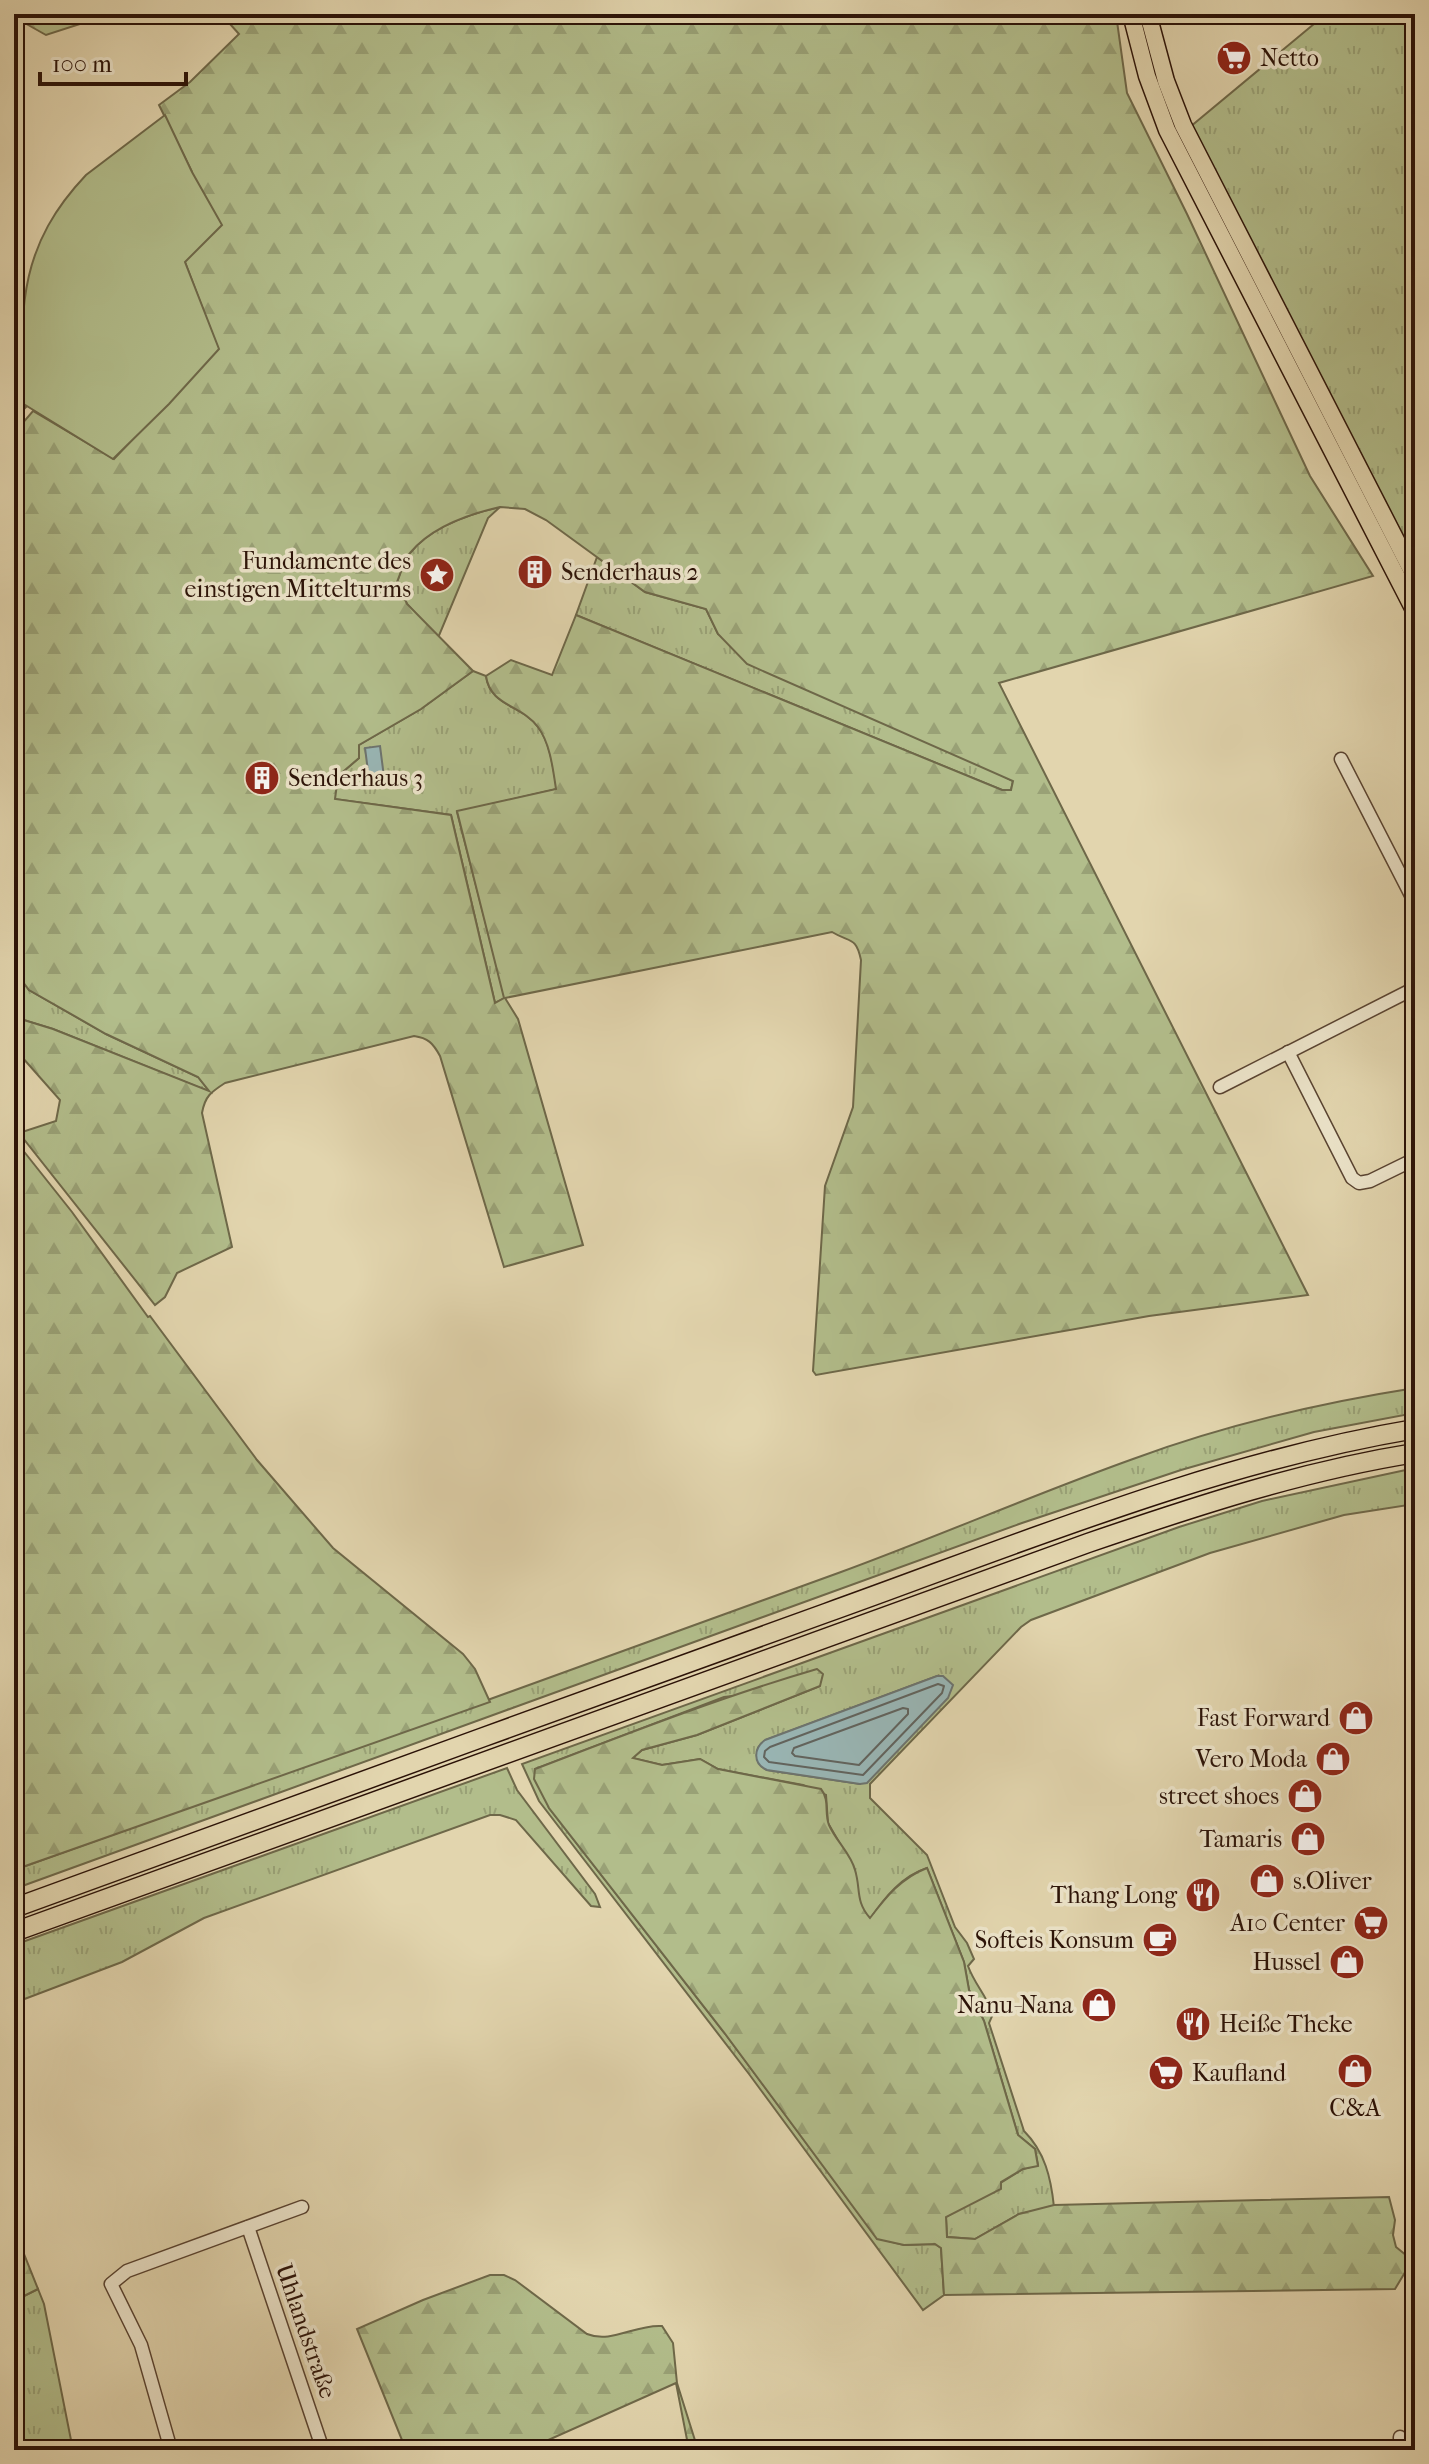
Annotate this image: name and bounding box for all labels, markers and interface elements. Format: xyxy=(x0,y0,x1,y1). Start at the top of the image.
scale bar xyxy=(40,36,186,86)
supermarket icon: Netto xyxy=(1215,39,1253,77)
place label: Netto xyxy=(1260,44,1319,72)
text: 100 m xyxy=(52,50,112,78)
place label: Fundamente des einstigen Mittelturms xyxy=(184,547,411,603)
building icon: Senderhaus 2 xyxy=(516,553,554,591)
place icon: Fundamente des einstigen Mittelturms xyxy=(418,556,456,594)
place label: Senderhaus 2 xyxy=(561,558,699,586)
building icon: Senderhaus 3 xyxy=(243,759,281,797)
place label: Senderhaus 3 xyxy=(288,764,423,792)
shop icon: Fast Forward xyxy=(1337,1699,1375,1737)
place label: Fast Forward xyxy=(1197,1704,1331,1732)
shop icon: Vero Moda xyxy=(1314,1740,1352,1778)
place label: Vero Moda xyxy=(1194,1745,1308,1773)
shop icon: street shoes xyxy=(1286,1777,1324,1815)
place label: street shoes xyxy=(1159,1782,1279,1810)
shop icon: Tamaris xyxy=(1289,1820,1327,1858)
place label: Tamaris xyxy=(1200,1825,1282,1853)
shop icon: s.Oliver xyxy=(1248,1862,1286,1900)
place label: s.Oliver xyxy=(1293,1867,1373,1895)
restaurant icon: Thang Long xyxy=(1184,1876,1222,1914)
place label: Thang Long xyxy=(1050,1881,1178,1909)
supermarket icon: A10 Center xyxy=(1352,1904,1390,1942)
place label: A10 Center xyxy=(1229,1909,1346,1937)
cafe icon: Softeis Konsum xyxy=(1141,1921,1179,1959)
place label: Softeis Konsum xyxy=(975,1926,1134,1954)
shop icon: Hussel xyxy=(1328,1943,1366,1981)
place label: Hussel xyxy=(1253,1948,1321,1976)
shop icon: Nanu-Nana xyxy=(1080,1986,1118,2024)
place label: Nanu-Nana xyxy=(957,1991,1074,2019)
restaurant icon: Heiße Theke xyxy=(1174,2005,1212,2043)
place label: Heiße Theke xyxy=(1219,2010,1353,2038)
shop icon: C&A xyxy=(1336,2052,1374,2090)
supermarket icon: Kaufland xyxy=(1147,2054,1185,2092)
place label: Kaufland xyxy=(1192,2059,1287,2087)
place label: C&A xyxy=(1329,2094,1381,2122)
street label: Uhlandstraße xyxy=(270,2260,342,2402)

